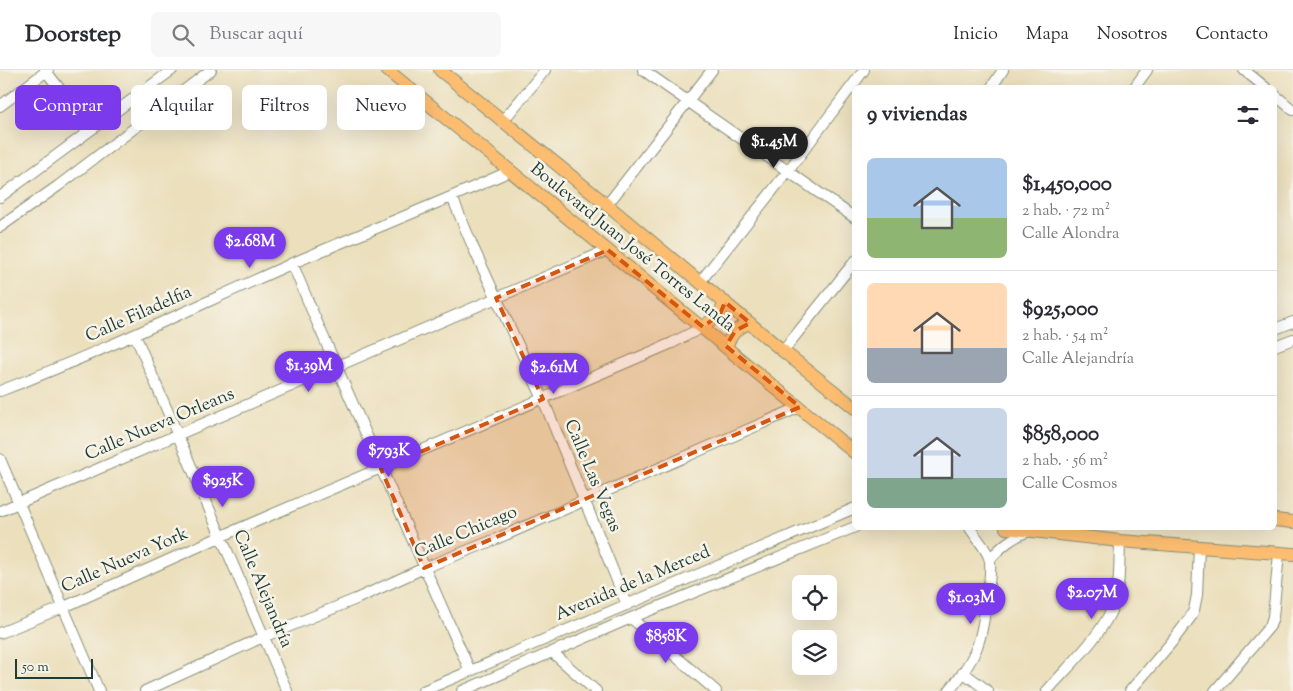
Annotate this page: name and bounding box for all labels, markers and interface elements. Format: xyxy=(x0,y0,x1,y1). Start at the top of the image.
search box xyxy=(151,12,501,57)
text: Doorstep xyxy=(25,18,121,52)
icon: search xyxy=(169,21,197,49)
text: Buscar aquí xyxy=(209,21,303,48)
text: Inicio xyxy=(953,22,998,48)
text: Mapa xyxy=(1026,22,1069,48)
text: Nosotros xyxy=(1097,22,1167,48)
text: Contacto xyxy=(1195,22,1268,48)
chip: Comprar xyxy=(15,85,121,130)
chip: Alquilar xyxy=(131,85,232,130)
chip: Filtros xyxy=(242,85,327,130)
chip: Nuevo xyxy=(337,85,425,130)
text: 9 viviendas xyxy=(867,100,967,130)
icon: filters xyxy=(1234,101,1262,129)
pin: $1.45M xyxy=(733,126,815,169)
text: $1.45M xyxy=(751,131,797,154)
street label: Boulevard Juan José Torres Landa xyxy=(524,157,740,339)
text: $1,450,000 xyxy=(1022,170,1112,200)
icon: home xyxy=(907,178,967,238)
text: 2 hab. · 72 m² xyxy=(1022,200,1110,223)
text: Calle Alondra xyxy=(1022,223,1119,246)
pin: $2.68M xyxy=(209,226,291,269)
text: $2.68M xyxy=(225,231,275,254)
street label: Calle Filadelfia xyxy=(82,280,196,350)
text: $925,000 xyxy=(1022,295,1098,325)
icon: home xyxy=(907,303,967,363)
text: 2 hab. · 54 m² xyxy=(1022,325,1108,348)
text: Calle Alejandría xyxy=(1022,348,1134,371)
pin: $1.39M xyxy=(268,350,350,393)
pin: $2.61M xyxy=(513,352,595,395)
text: $1.39M xyxy=(286,355,332,378)
text: $2.61M xyxy=(530,357,578,380)
street label: Calle Nueva Orleans xyxy=(81,382,239,468)
street label: Calle Las Vegas xyxy=(557,416,627,536)
text: $858,000 xyxy=(1022,420,1099,450)
icon: home xyxy=(907,428,967,488)
pin: $793K xyxy=(354,436,424,478)
text: $793K xyxy=(368,440,410,463)
text: 2 hab. · 56 m² xyxy=(1022,450,1108,473)
pin: $925K xyxy=(188,466,258,508)
text: $925K xyxy=(203,470,243,493)
text: Calle Cosmos xyxy=(1022,473,1117,496)
street label: Calle Chicago xyxy=(411,500,522,566)
street label: Calle Nueva York xyxy=(57,521,193,601)
street label: Calle Alejandría xyxy=(225,526,299,652)
street label: Avenida de la Merced xyxy=(551,540,715,628)
map controls xyxy=(792,575,837,675)
button: locate xyxy=(792,575,837,620)
pin: $2.07M xyxy=(1051,578,1133,620)
pin: $1.03M xyxy=(930,582,1012,625)
text: $2.07M xyxy=(1067,582,1117,605)
text: $1.03M xyxy=(947,587,995,610)
pin: $858K xyxy=(631,622,701,664)
text: $858K xyxy=(645,626,687,649)
button: layers xyxy=(792,630,837,675)
scale bar xyxy=(15,656,92,679)
text: 50 m xyxy=(22,658,49,678)

